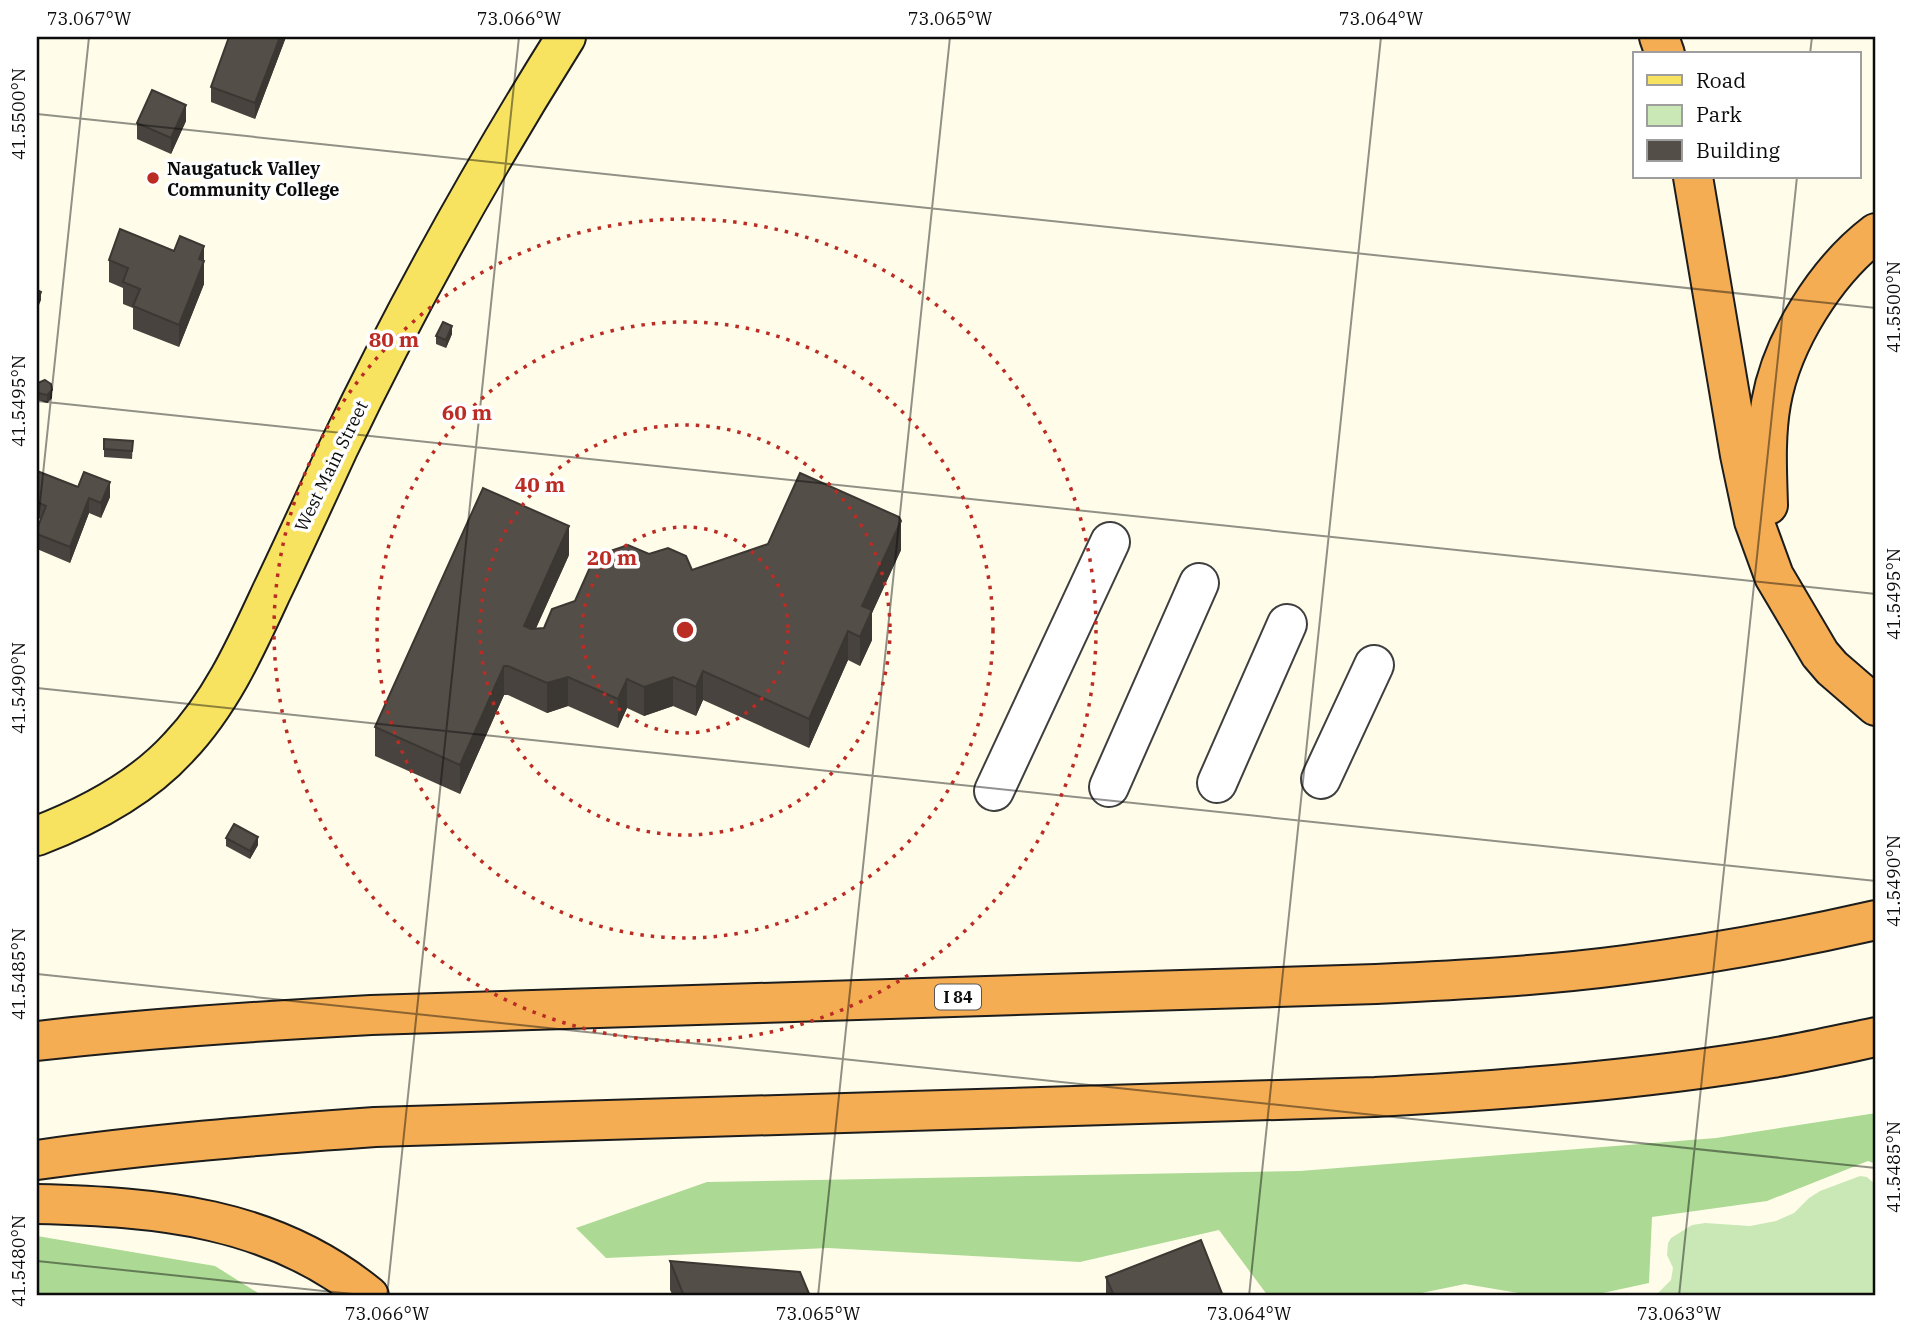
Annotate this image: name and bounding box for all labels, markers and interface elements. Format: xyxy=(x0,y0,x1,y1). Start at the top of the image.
text: 73.067°W xyxy=(47,7,132,30)
text: 73.066°W xyxy=(477,7,562,30)
text: 73.065°W xyxy=(908,7,993,30)
text: 73.064°W xyxy=(1339,7,1424,30)
legend xyxy=(1633,52,1860,178)
text: Road xyxy=(1696,66,1746,94)
text: 41.5500°N xyxy=(7,68,30,160)
text: Park xyxy=(1696,100,1743,128)
text: Building xyxy=(1696,136,1781,164)
place label: Naugatuck Valley Community College xyxy=(167,157,340,201)
marker: Naugatuck Valley Community College xyxy=(145,170,161,186)
text: 41.5500°N xyxy=(1882,261,1905,353)
text: 80 m xyxy=(369,325,419,353)
text: 41.5495°N xyxy=(7,355,30,447)
street label: West Main Street xyxy=(289,397,373,535)
text: 60 m xyxy=(442,398,492,426)
text: 40 m xyxy=(515,470,565,498)
text: 20 m xyxy=(587,543,637,571)
text: 41.5495°N xyxy=(1882,548,1905,640)
centre of rings xyxy=(673,618,697,642)
text: 41.5490°N xyxy=(7,642,30,734)
text: 41.5490°N xyxy=(1882,835,1905,927)
text: 41.5485°N xyxy=(7,928,30,1020)
road number: I 84 xyxy=(935,984,981,1009)
text: 41.5485°N xyxy=(1882,1121,1905,1213)
text: 41.5480°N xyxy=(7,1215,30,1307)
text: 73.066°W xyxy=(345,1302,430,1325)
text: 73.065°W xyxy=(776,1302,861,1325)
text: 73.064°W xyxy=(1207,1302,1292,1325)
text: 73.063°W xyxy=(1637,1302,1722,1325)

